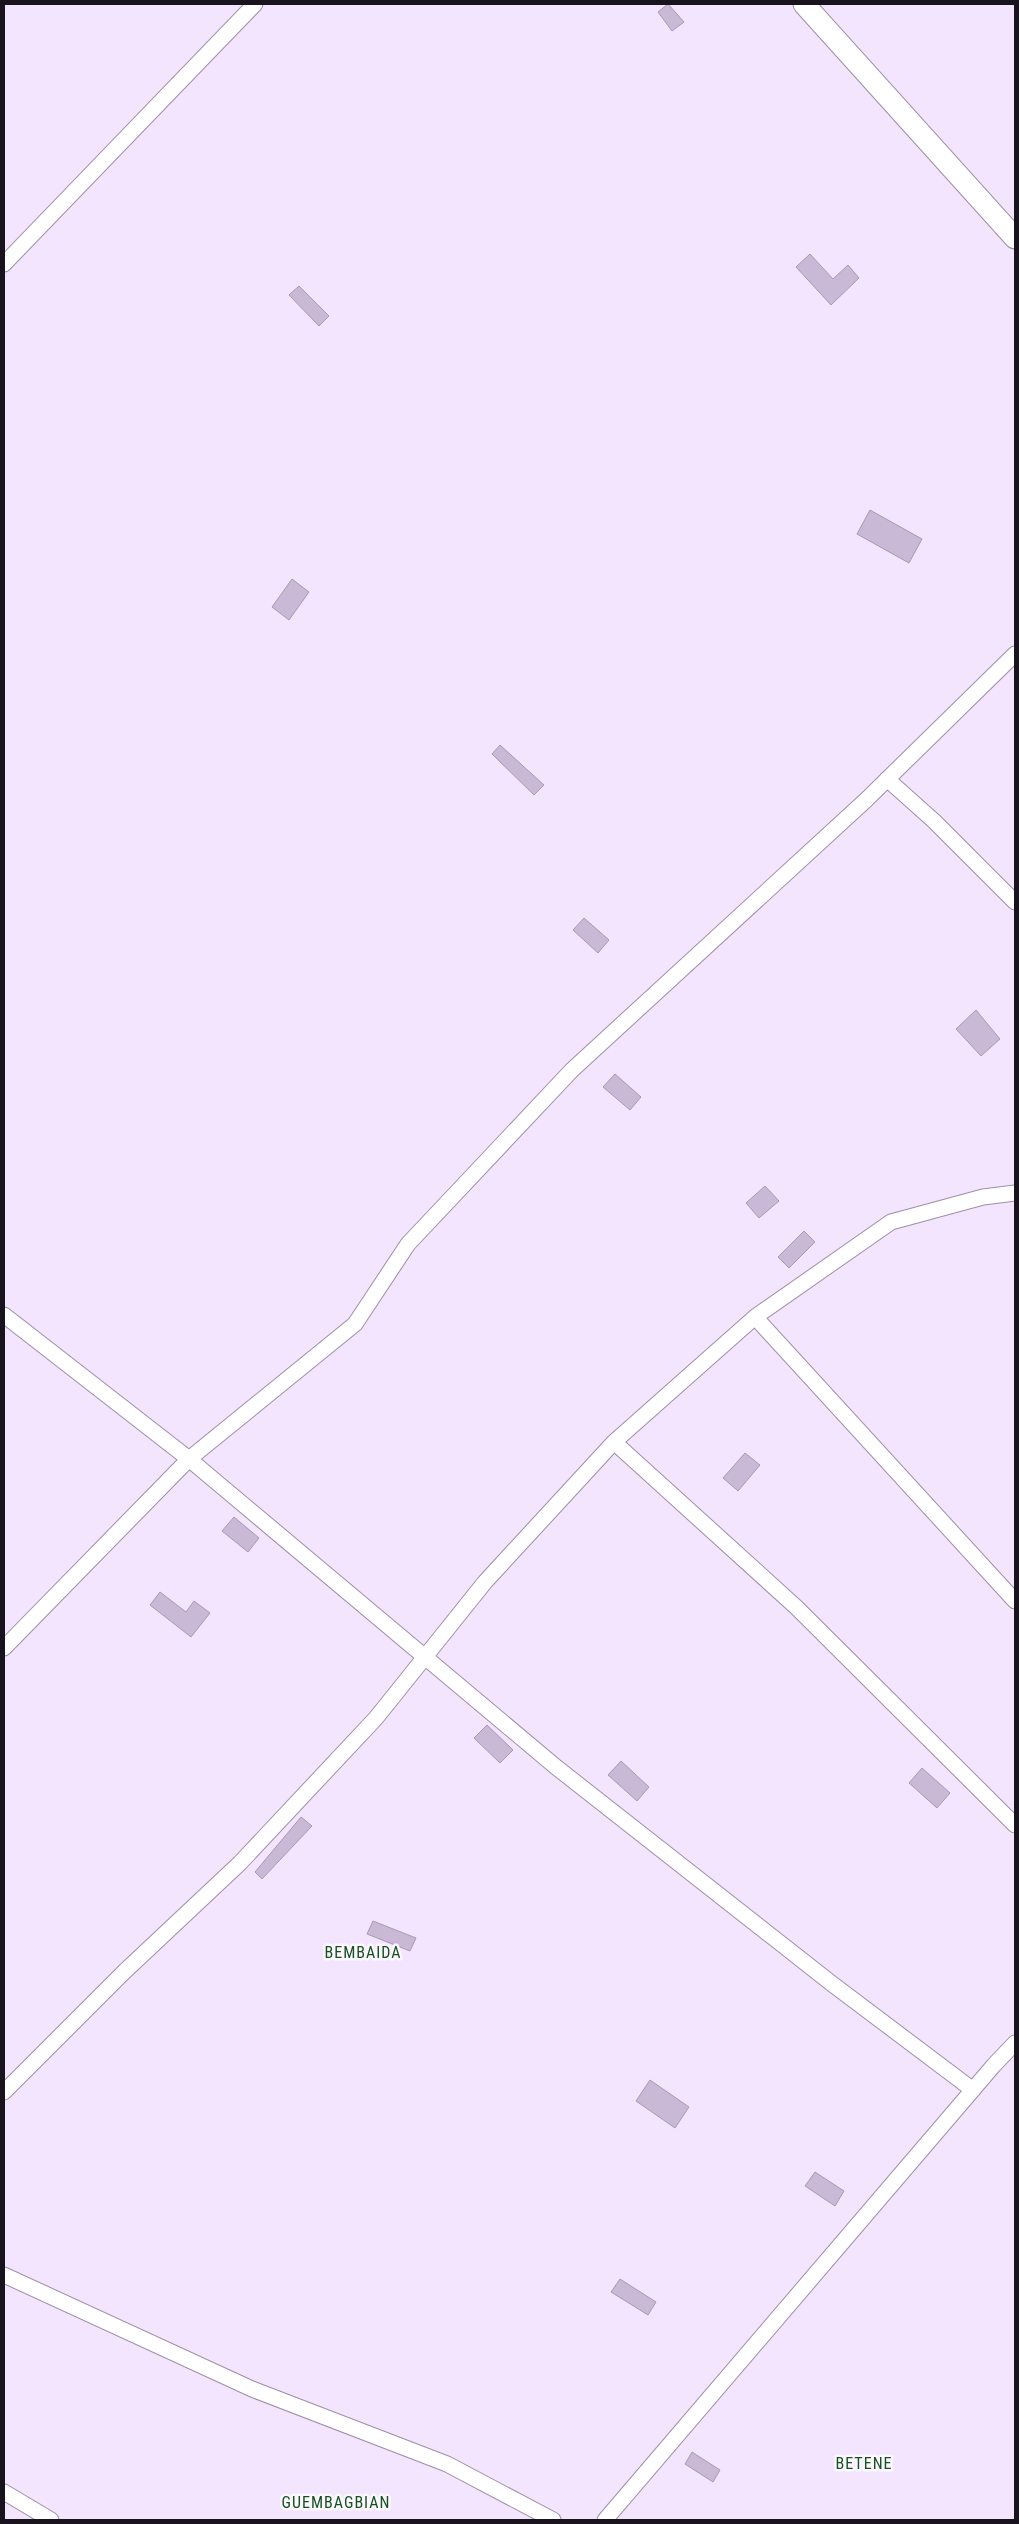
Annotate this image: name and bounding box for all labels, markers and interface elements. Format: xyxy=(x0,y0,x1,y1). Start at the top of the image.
district label: BEMBAIDA xyxy=(325,1943,401,1962)
district label: BETENE xyxy=(836,2454,893,2473)
district label: GUEMBAGBIAN xyxy=(282,2493,390,2512)

